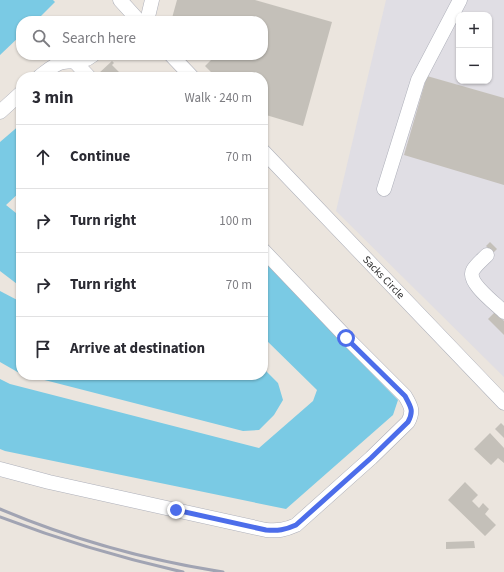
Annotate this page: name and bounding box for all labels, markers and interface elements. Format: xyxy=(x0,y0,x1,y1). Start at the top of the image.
map controls xyxy=(456,12,492,84)
button: + xyxy=(456,12,492,48)
search box xyxy=(16,16,268,60)
icon: search xyxy=(30,27,52,49)
text: Search here xyxy=(62,28,136,49)
button: − xyxy=(456,48,492,84)
text: 3 min xyxy=(32,86,73,110)
text: Walk · 240 m xyxy=(184,89,252,107)
icon: ahead xyxy=(32,146,54,168)
text: Continue xyxy=(70,146,130,167)
text: 70 m xyxy=(226,148,252,166)
icon: right xyxy=(32,210,54,232)
text: Turn right xyxy=(70,210,136,231)
text: 100 m xyxy=(219,212,252,230)
street label: Sacks Circle xyxy=(359,252,408,303)
icon: right xyxy=(32,274,54,296)
text: Turn right xyxy=(70,274,136,295)
text: 70 m xyxy=(226,276,252,294)
route start xyxy=(337,329,355,347)
icon: arrive xyxy=(32,338,54,360)
text: Arrive at destination xyxy=(70,338,205,359)
route end xyxy=(167,501,185,519)

